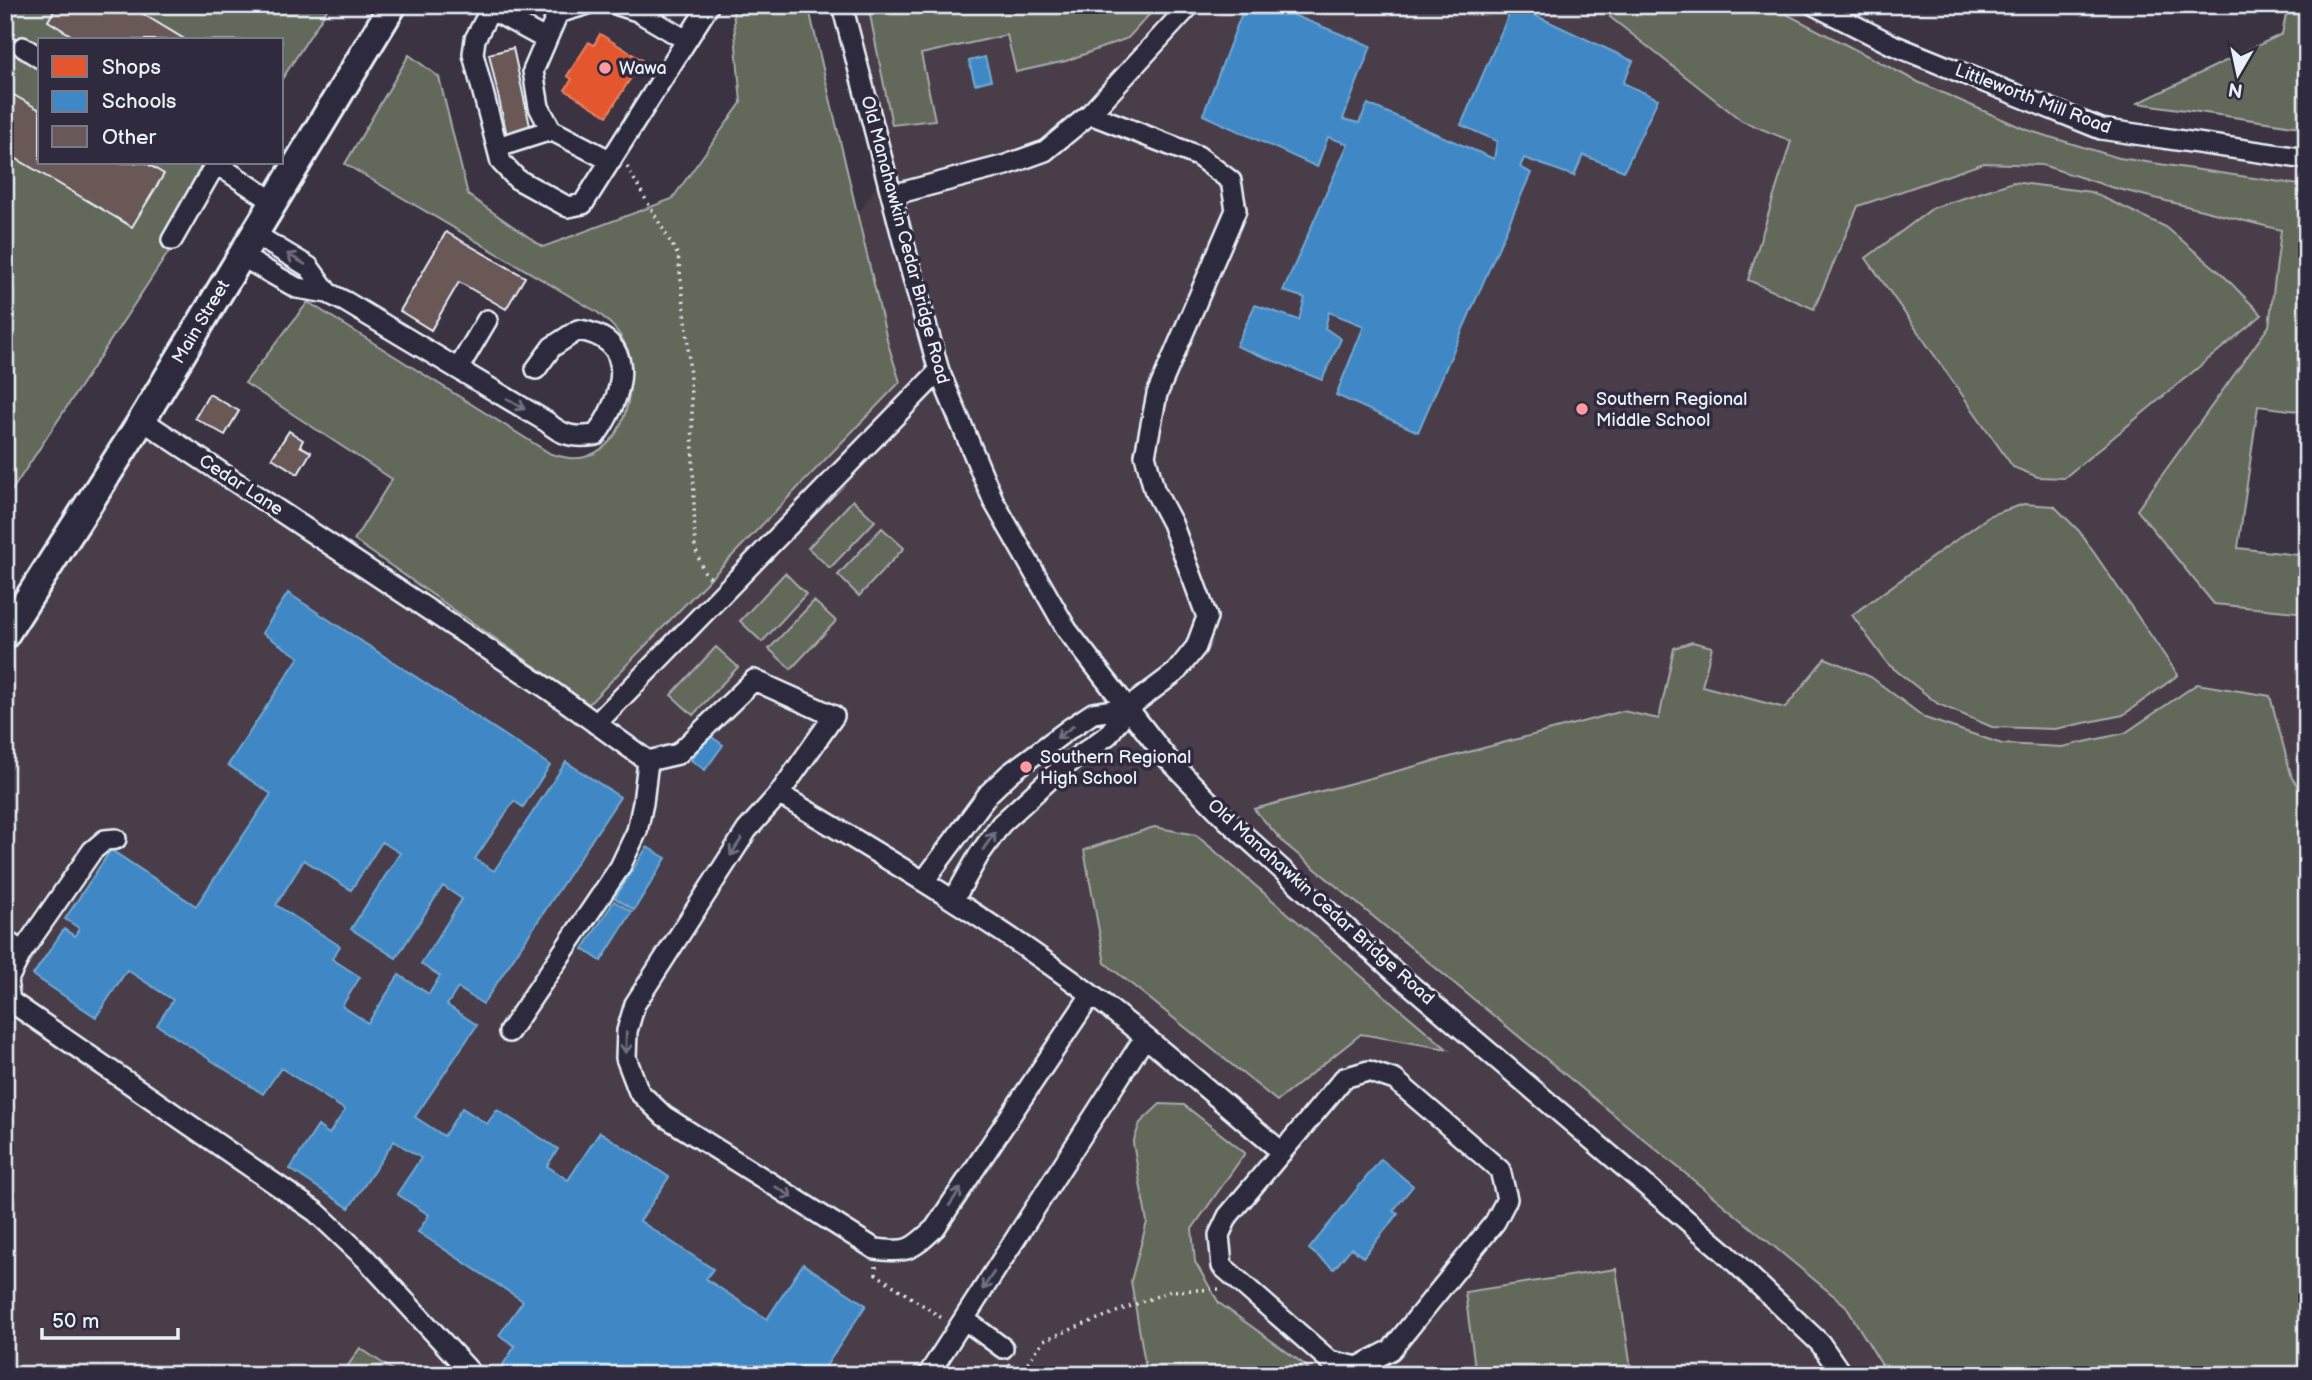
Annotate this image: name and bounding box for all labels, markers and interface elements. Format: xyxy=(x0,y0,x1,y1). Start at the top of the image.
legend xyxy=(38,38,284,164)
north arrow xyxy=(2204,38,2274,108)
text: Shops xyxy=(102,55,161,80)
place label: Wawa xyxy=(619,58,667,79)
marker: Wawa xyxy=(597,60,613,76)
street label: Littleworth Mill Road xyxy=(1952,60,2114,138)
text: N xyxy=(2227,77,2244,102)
text: Schools xyxy=(102,89,176,114)
street label: Old Manahawkin Cedar Bridge Road xyxy=(856,94,954,386)
text: Other xyxy=(102,125,157,150)
one-way arrow xyxy=(286,251,306,265)
street label: Main Street xyxy=(168,276,234,368)
place label: Southern Regional Middle School xyxy=(1596,389,1747,431)
one-way arrow xyxy=(506,397,526,411)
marker: Southern Regional Middle School xyxy=(1574,401,1590,417)
street label: Cedar Lane xyxy=(195,450,287,520)
one-way arrow xyxy=(1057,724,1075,739)
place label: Southern Regional High School xyxy=(1040,747,1191,789)
marker: Southern Regional High School xyxy=(1018,759,1034,775)
street label: Old Manahawkin Cedar Bridge Road xyxy=(1204,795,1438,1009)
one-way arrow xyxy=(982,832,996,851)
one-way arrow xyxy=(729,837,744,856)
one-way arrow xyxy=(620,1032,633,1055)
one-way arrow xyxy=(773,1185,793,1199)
one-way arrow xyxy=(949,1188,963,1208)
one-way arrow xyxy=(981,1271,996,1290)
scale bar xyxy=(42,1296,178,1340)
text: 50 m xyxy=(52,1309,99,1334)

